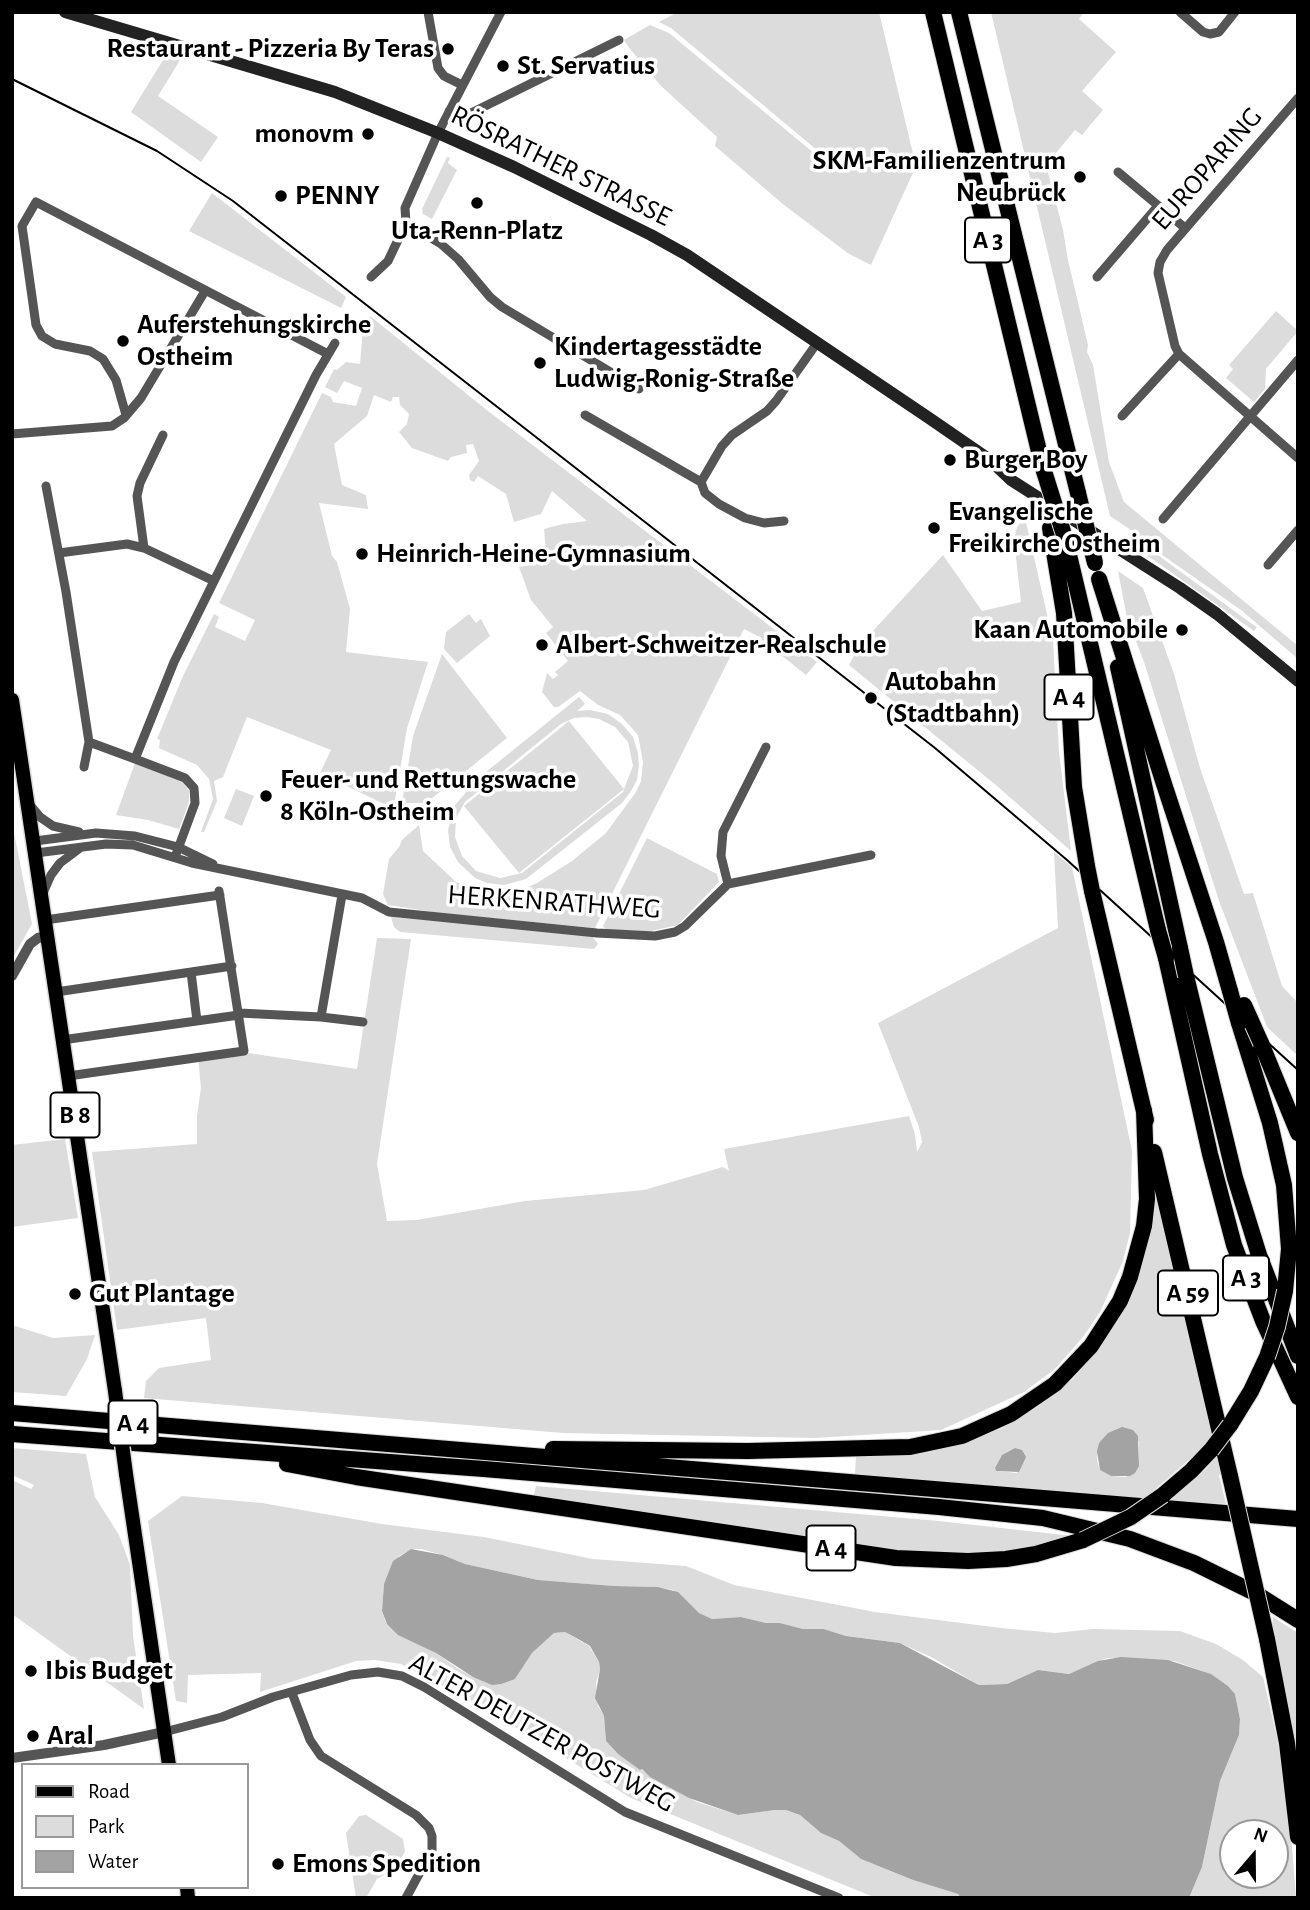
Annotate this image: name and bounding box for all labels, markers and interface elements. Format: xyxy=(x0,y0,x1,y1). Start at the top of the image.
place label: Restaurant - Pizzeria By Teras xyxy=(107,32,434,66)
marker: Restaurant - Pizzeria By Teras xyxy=(440,41,456,57)
place label: St. Servatius xyxy=(517,49,655,83)
marker: St. Servatius xyxy=(495,58,511,74)
street label: RÖSRATHER STRASSE xyxy=(445,98,677,234)
street label: EUROPARING xyxy=(1144,101,1270,237)
place label: monovm xyxy=(254,117,354,151)
marker: monovm xyxy=(360,126,376,142)
place label: SKM-Familienzentrum Neubrück xyxy=(813,144,1066,210)
marker: SKM-Familienzentrum Neubrück xyxy=(1072,169,1088,185)
place label: PENNY xyxy=(295,179,379,213)
marker: PENNY xyxy=(273,188,289,204)
marker: Uta-Renn-Platz xyxy=(469,195,485,211)
place label: Uta-Renn-Platz xyxy=(391,214,563,248)
road number: A 3 xyxy=(965,218,1011,262)
place label: Auferstehungskirche Ostheim xyxy=(137,308,371,374)
place label: Kindertagesstädte Ludwig-Ronig-Straße xyxy=(554,330,794,396)
marker: Auferstehungskirche Ostheim xyxy=(115,333,131,349)
marker: Kindertagesstädte Ludwig-Ronig-Straße xyxy=(532,355,548,371)
place label: Burger Boy xyxy=(964,443,1087,477)
marker: Burger Boy xyxy=(942,452,958,468)
place label: Evangelische Freikirche Ostheim xyxy=(948,495,1161,561)
marker: Evangelische Freikirche Ostheim xyxy=(926,520,942,536)
place label: Heinrich-Heine-Gymnasium xyxy=(376,537,691,571)
marker: Heinrich-Heine-Gymnasium xyxy=(354,546,370,562)
place label: Kaan Automobile xyxy=(973,613,1168,647)
marker: Kaan Automobile xyxy=(1174,622,1190,638)
place label: Albert-Schweitzer-Realschule xyxy=(556,628,886,662)
marker: Albert-Schweitzer-Realschule xyxy=(534,637,550,653)
place label: Autobahn (Stadtbahn) xyxy=(885,665,1020,731)
road number: A 4 xyxy=(1044,674,1094,720)
marker: Autobahn (Stadtbahn) xyxy=(863,690,879,706)
place label: Feuer- und Rettungswache 8 Köln-Ostheim xyxy=(280,763,576,829)
marker: Feuer- und Rettungswache 8 Köln-Ostheim xyxy=(258,788,274,804)
street label: HERKENRATHWEG xyxy=(446,878,662,926)
road number: B 8 xyxy=(50,1092,100,1138)
road number: A 3 xyxy=(1223,1256,1269,1301)
road number: A 59 xyxy=(1158,1270,1218,1316)
place label: Gut Plantage xyxy=(89,1277,235,1311)
marker: Gut Plantage xyxy=(67,1286,83,1302)
road number: A 4 xyxy=(108,1400,158,1446)
road number: A 4 xyxy=(806,1526,856,1570)
street label: ALTER DEUTZER POSTWEG xyxy=(403,1646,681,1820)
place label: Ibis Budget xyxy=(45,1654,173,1688)
marker: Ibis Budget xyxy=(23,1663,39,1679)
place label: Aral xyxy=(47,1719,94,1753)
marker: Aral xyxy=(25,1728,41,1744)
legend xyxy=(21,1763,248,1889)
text: Road xyxy=(88,1781,130,1802)
text: Park xyxy=(88,1816,124,1837)
north arrow xyxy=(1219,1819,1289,1889)
text: N xyxy=(1251,1824,1270,1847)
place label: Emons Spedition xyxy=(292,1847,481,1881)
text: Water xyxy=(88,1851,138,1872)
marker: Emons Spedition xyxy=(270,1856,286,1872)

